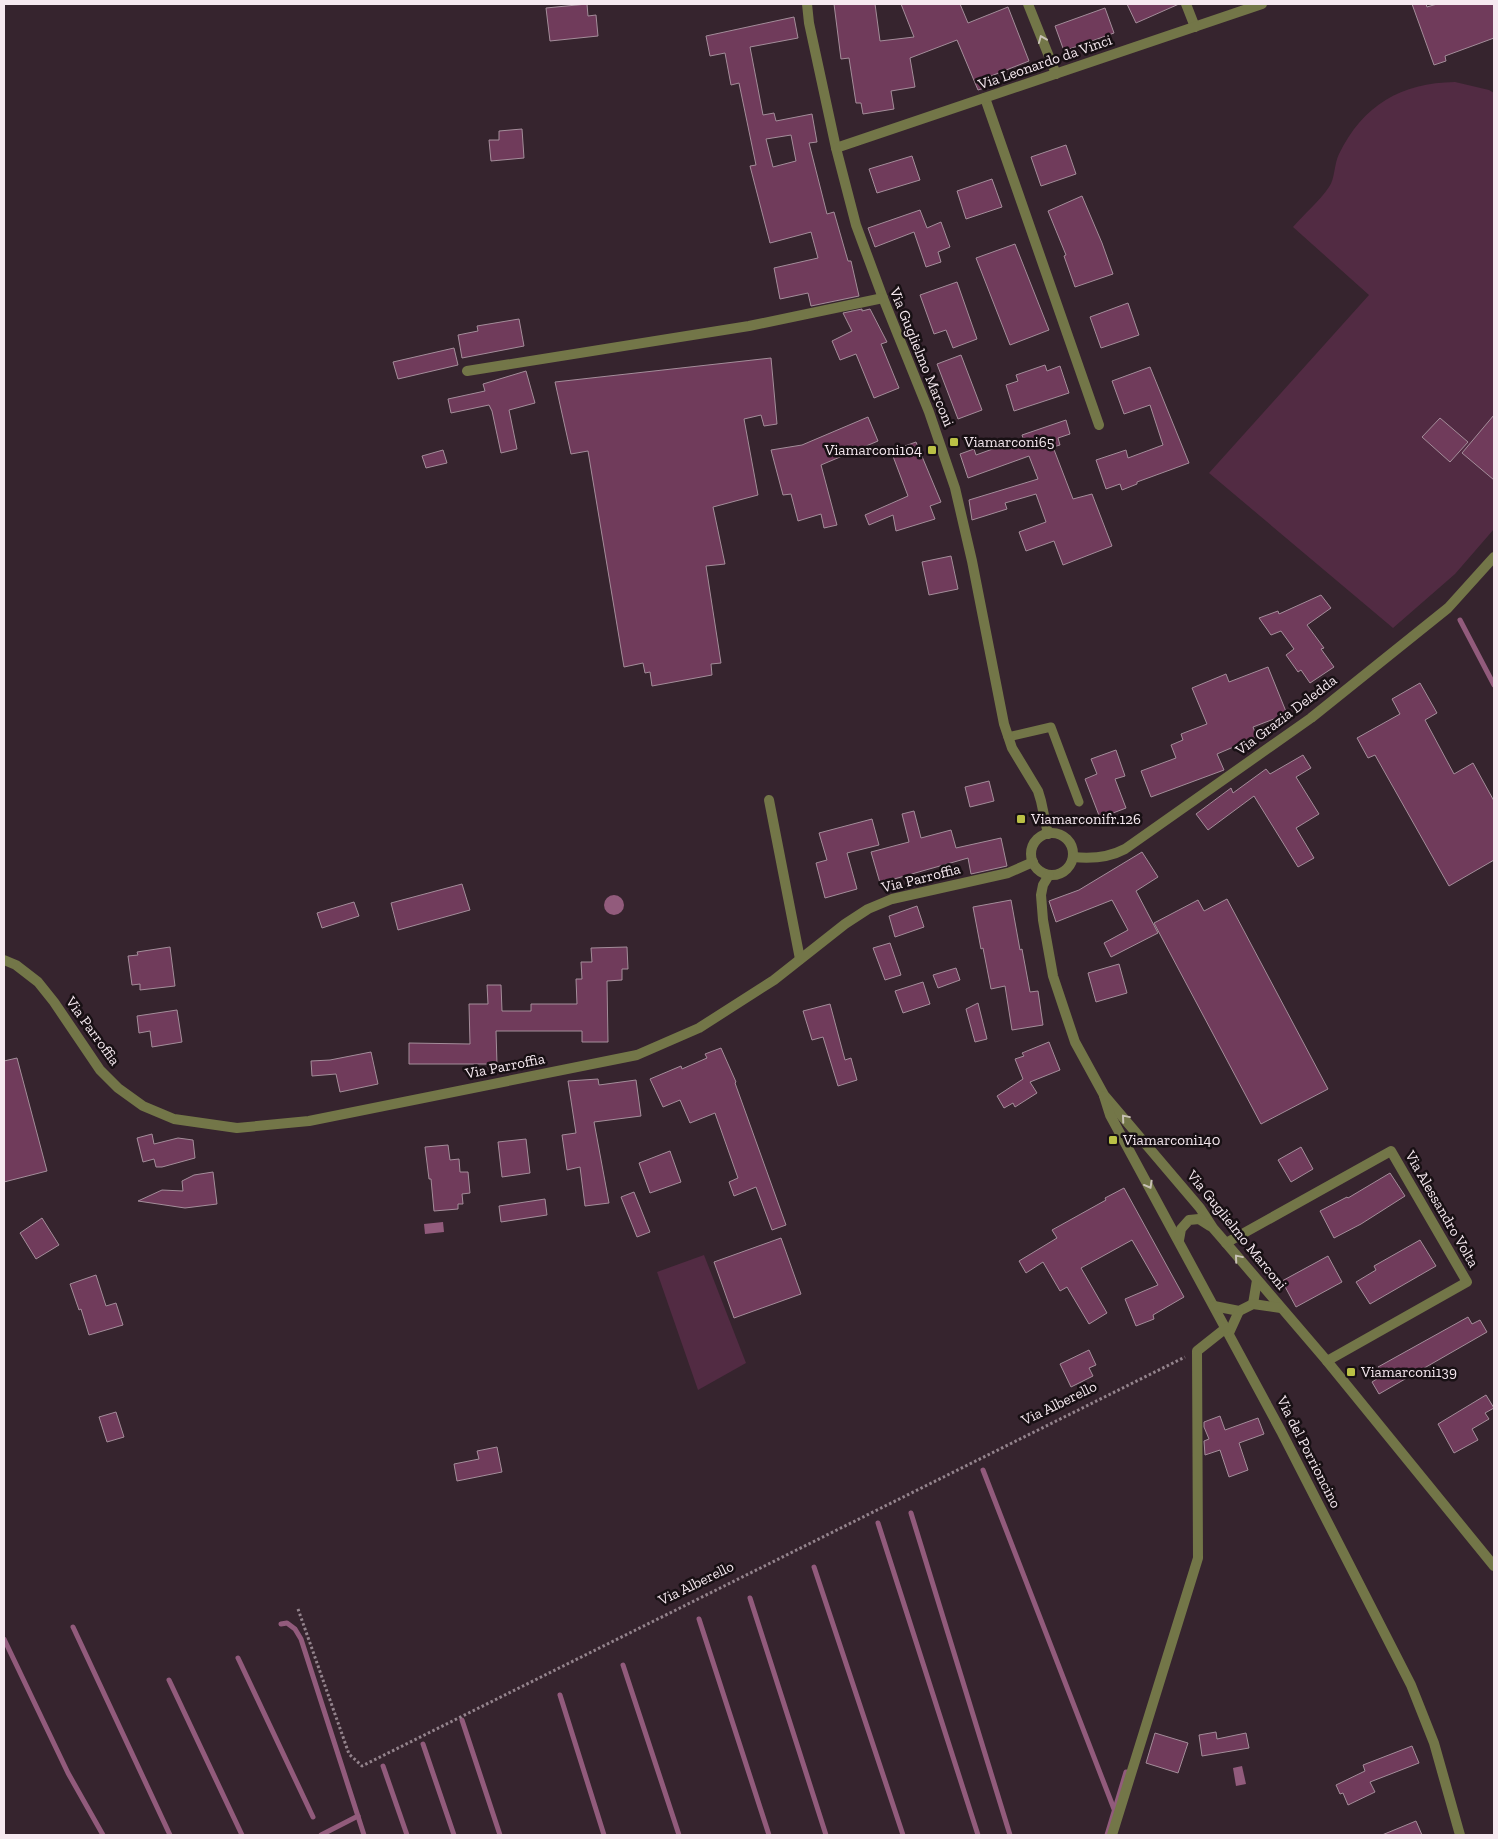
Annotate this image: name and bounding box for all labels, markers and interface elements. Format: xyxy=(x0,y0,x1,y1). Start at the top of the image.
street label: Via Leonardo da Vinci xyxy=(975,31,1114,94)
one-way arrow xyxy=(1038,35,1048,44)
street label: Via Guglielmo Marconi xyxy=(885,284,958,429)
place label: Viamarconi65 xyxy=(963,433,1055,451)
marker: Viamarconi65 xyxy=(948,436,960,448)
place label: Viamarconi104 xyxy=(824,441,922,459)
marker: Viamarconi104 xyxy=(926,444,938,456)
street label: Via Grazia Deledda xyxy=(1231,671,1340,760)
place label: Viamarconifr.126 xyxy=(1030,810,1141,828)
marker: Viamarconifr.126 xyxy=(1015,813,1027,825)
street label: Via Parroffia xyxy=(879,860,962,897)
street label: Via Parroffia xyxy=(61,992,124,1069)
street label: Via Parroffia xyxy=(463,1049,546,1083)
one-way arrow xyxy=(1122,1115,1131,1124)
place label: Viamarconi140 xyxy=(1122,1131,1220,1149)
marker: Viamarconi140 xyxy=(1107,1134,1119,1146)
street label: Via Alessandro Volta xyxy=(1401,1147,1483,1271)
street label: Via Guglielmo Marconi xyxy=(1183,1166,1291,1293)
one-way arrow xyxy=(1143,1180,1153,1189)
one-way arrow xyxy=(1235,1255,1244,1264)
place label: Viamarconi139 xyxy=(1360,1363,1457,1381)
marker: Viamarconi139 xyxy=(1345,1366,1357,1378)
street label: Via Alberello xyxy=(1017,1377,1100,1429)
street label: Via del Porrioncino xyxy=(1273,1392,1345,1511)
street label: Via Alberello xyxy=(654,1557,737,1609)

